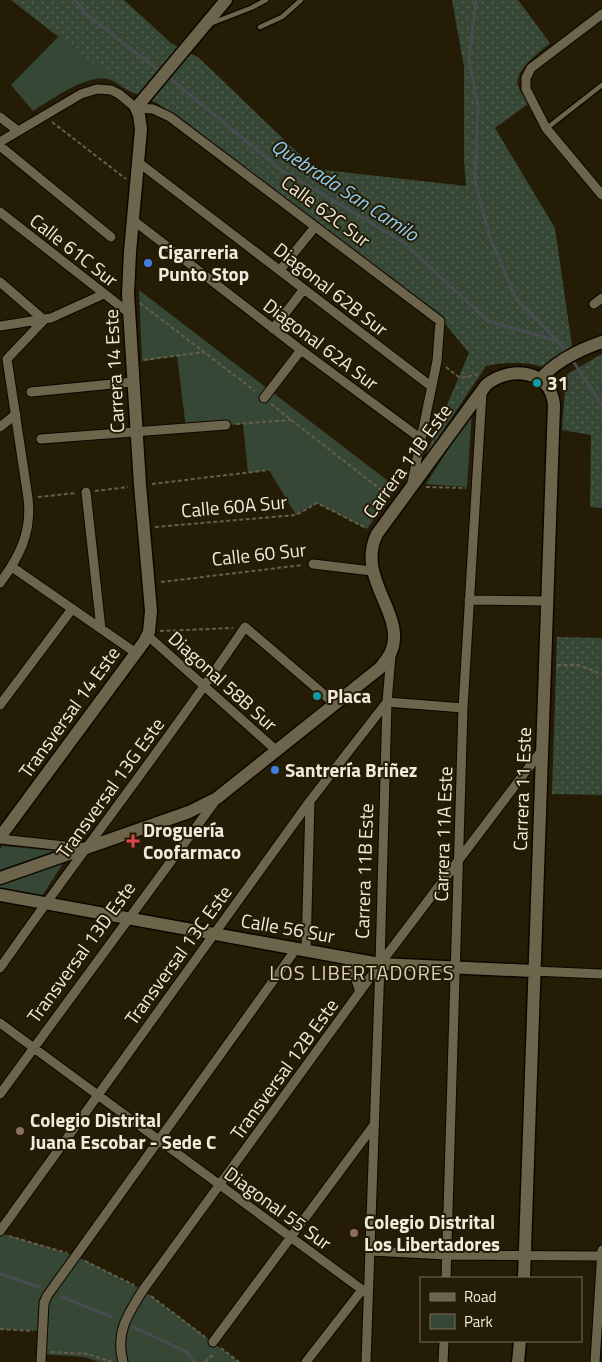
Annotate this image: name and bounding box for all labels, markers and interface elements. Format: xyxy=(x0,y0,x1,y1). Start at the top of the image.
water label: Quebrada San Camilo xyxy=(265,130,426,250)
street label: Calle 62C Sur xyxy=(276,167,377,254)
street label: Calle 61C Sur xyxy=(24,206,125,294)
street label: Diagonal 62B Sur xyxy=(268,235,395,343)
place label: Cigarreria Punto Stop xyxy=(158,237,249,288)
marker: Cigarreria Punto Stop xyxy=(142,257,154,269)
street label: Diagonal 62A Sur xyxy=(258,291,385,397)
street label: Carrera 14 Este xyxy=(96,308,131,434)
place label: 31 xyxy=(547,368,568,397)
marker: 31 xyxy=(531,377,543,389)
street label: Carrera 11B Este xyxy=(355,397,458,524)
street label: Calle 60A Sur xyxy=(180,486,289,525)
street label: Calle 60 Sur xyxy=(210,534,308,573)
street label: Diagonal 58B Sur xyxy=(162,624,285,738)
street label: Transversal 14 Este xyxy=(11,640,126,784)
place label: Placa xyxy=(327,681,372,710)
marker: Placa xyxy=(311,690,323,702)
street label: Transversal 13G Este xyxy=(48,711,171,864)
street label: Carrera 11 Este xyxy=(505,727,538,851)
place label: Santrería Briñez xyxy=(285,755,417,784)
marker: Santrería Briñez xyxy=(269,764,281,776)
street label: Carrera 11A Este xyxy=(426,766,459,902)
street label: Carrera 11B Este xyxy=(347,803,380,939)
place label: Droguería Coofarmaco xyxy=(143,815,241,866)
marker: Droguería Coofarmaco xyxy=(127,835,139,847)
street label: Transversal 13D Este xyxy=(19,875,142,1028)
street label: Transversal 13C Este xyxy=(117,879,238,1031)
street label: Calle 56 Sur xyxy=(239,905,338,950)
district label: LOS LIBERTADORES xyxy=(269,957,455,988)
street label: Transversal 12B Este xyxy=(222,992,345,1145)
place label: Colegio Distrital Juana Escobar - Sede C xyxy=(30,1105,216,1156)
marker: Colegio Distrital Juana Escobar - Sede C xyxy=(14,1125,26,1137)
street label: Diagonal 55 Sur xyxy=(219,1159,338,1257)
place label: Colegio Distrital Los Libertadores xyxy=(364,1207,500,1258)
marker: Colegio Distrital Los Libertadores xyxy=(348,1227,360,1239)
legend xyxy=(420,1277,582,1342)
text: Road xyxy=(464,1285,496,1308)
text: Park xyxy=(464,1310,493,1333)

